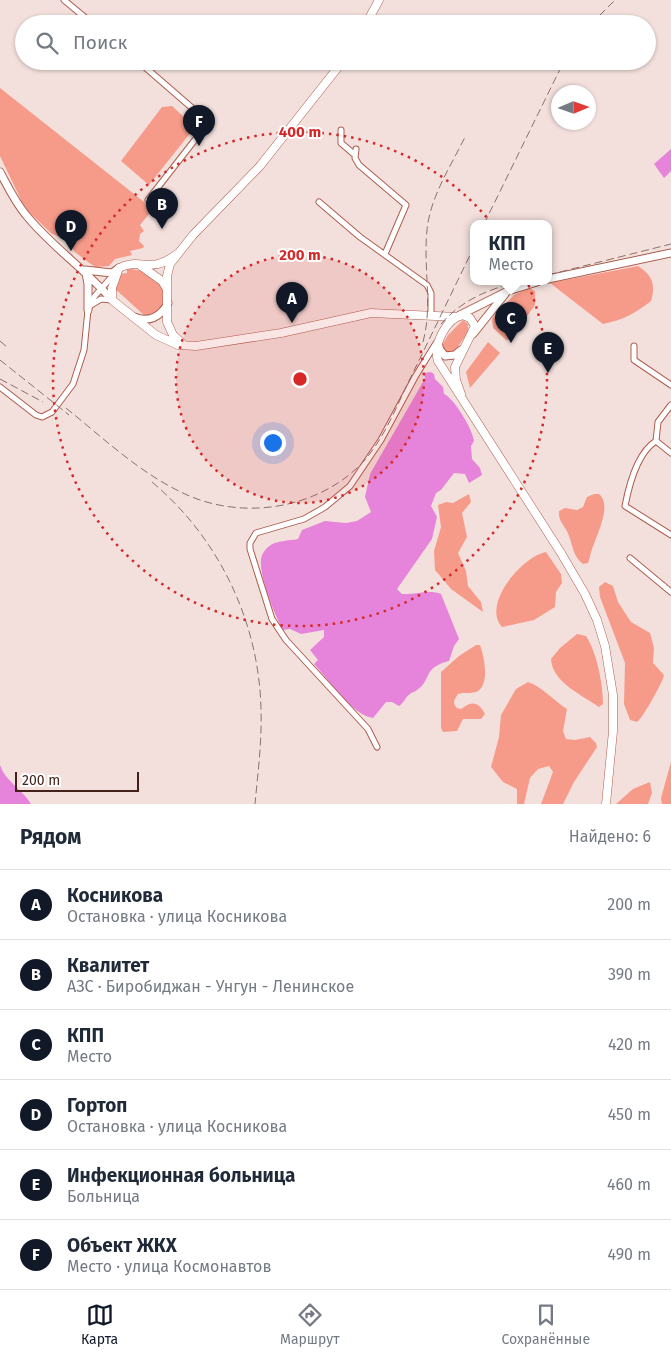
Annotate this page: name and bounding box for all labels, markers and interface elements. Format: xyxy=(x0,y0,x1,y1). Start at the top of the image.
search box xyxy=(15,15,656,70)
icon: search xyxy=(33,29,61,57)
text: Поиск xyxy=(73,31,127,54)
north arrow xyxy=(551,85,596,130)
pin: F xyxy=(183,105,215,146)
text: 400 m xyxy=(279,123,321,141)
pin: B xyxy=(146,188,178,229)
pin: D xyxy=(55,210,87,251)
popup xyxy=(470,220,552,285)
text: КПП xyxy=(489,232,526,255)
text: 200 m xyxy=(279,246,321,264)
text: Место xyxy=(489,255,533,274)
pin: A xyxy=(276,282,308,323)
pin: C xyxy=(495,302,527,343)
pin: E xyxy=(532,332,564,373)
centre of rings xyxy=(291,370,309,388)
your location xyxy=(260,430,286,456)
scale bar xyxy=(15,769,139,792)
text: 200 m xyxy=(22,772,60,789)
text: Рядом xyxy=(20,824,81,850)
text: Найдено: 6 xyxy=(569,827,651,846)
text: Косникова xyxy=(67,884,163,907)
text: A xyxy=(31,895,41,914)
text: 200 m xyxy=(607,895,651,914)
text: Остановка · улица Косникова xyxy=(67,907,287,926)
text: Квалитет xyxy=(67,954,149,977)
text: B xyxy=(31,965,41,984)
text: 390 m xyxy=(608,965,651,984)
text: АЗС · Биробиджан - Унгун - Ленинское xyxy=(67,977,354,996)
text: КПП xyxy=(67,1024,104,1047)
text: C xyxy=(31,1035,41,1054)
text: 420 m xyxy=(608,1035,651,1054)
text: Место xyxy=(67,1047,112,1066)
text: Гортоп xyxy=(67,1094,127,1117)
text: D xyxy=(31,1105,41,1124)
text: 450 m xyxy=(608,1105,651,1124)
text: Остановка · улица Косникова xyxy=(67,1117,287,1136)
text: Инфекционная больница xyxy=(67,1164,296,1187)
text: E xyxy=(32,1175,40,1194)
text: 460 m xyxy=(607,1175,651,1194)
text: Больница xyxy=(67,1187,140,1206)
text: Объект ЖКХ xyxy=(67,1234,177,1257)
text: F xyxy=(32,1245,40,1264)
text: 490 m xyxy=(608,1245,651,1264)
text: Место · улица Космонавтов xyxy=(67,1257,271,1276)
tab: Карта xyxy=(81,1301,118,1348)
tab: Маршрут xyxy=(280,1301,339,1348)
tab: Сохранённые xyxy=(501,1301,590,1348)

